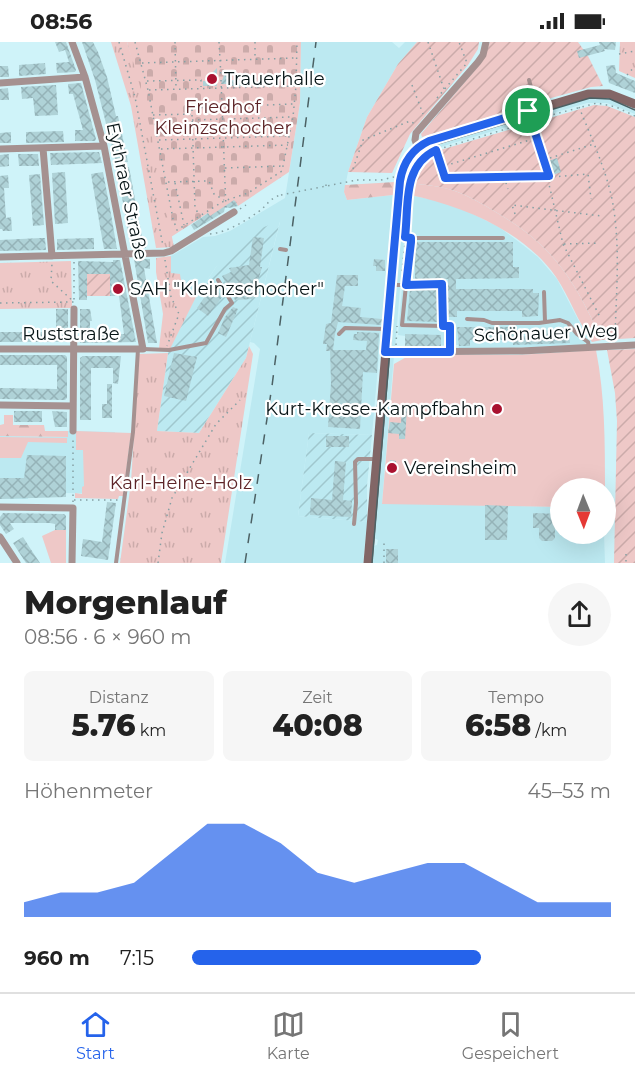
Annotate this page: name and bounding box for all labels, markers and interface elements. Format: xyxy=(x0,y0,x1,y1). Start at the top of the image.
text: 08:56 xyxy=(30,8,92,35)
place label: Trauerhalle xyxy=(224,68,325,90)
marker: Trauerhalle xyxy=(205,72,219,86)
pin xyxy=(502,85,553,136)
icon: arrive xyxy=(511,94,544,127)
park label: Friedhof Kleinzschocher xyxy=(154,96,292,139)
street label: Eythraer Straße xyxy=(102,120,152,262)
place label: SAH "Kleinzschocher" xyxy=(130,278,324,300)
marker: SAH "Kleinzschocher" xyxy=(111,282,125,296)
street label: Schönauer Weg xyxy=(473,319,619,347)
street label: Ruststraße xyxy=(22,323,120,345)
place label: Kurt-Kresse-Kampfbahn xyxy=(265,398,485,420)
marker: Kurt-Kresse-Kampfbahn xyxy=(490,402,504,416)
place label: Vereinsheim xyxy=(404,457,517,479)
marker: Vereinsheim xyxy=(385,461,399,475)
park label: Karl-Heine-Holz xyxy=(110,472,252,494)
north arrow xyxy=(550,478,616,544)
map controls xyxy=(550,478,616,544)
text: Morgenlauf xyxy=(24,582,227,622)
button: share xyxy=(548,583,611,646)
text: 08:56 · 6 × 960 m xyxy=(24,625,191,649)
text: Distanz xyxy=(89,688,149,707)
text: Zeit xyxy=(302,688,333,707)
text: Tempo xyxy=(488,688,544,707)
text: 5.76 xyxy=(72,707,136,744)
text: 40:08 xyxy=(272,707,363,744)
text: 6:58 xyxy=(465,707,531,744)
text: km xyxy=(136,721,166,740)
text: /km xyxy=(531,721,567,740)
text: Höhenmeter xyxy=(24,779,153,803)
text: 45–53 m xyxy=(528,779,611,803)
text: 960 m xyxy=(24,946,90,970)
text: 7:15 xyxy=(120,946,154,970)
tab: Start xyxy=(76,1008,115,1063)
tab: Karte xyxy=(267,1008,310,1063)
tab: Gespeichert xyxy=(462,1008,559,1063)

